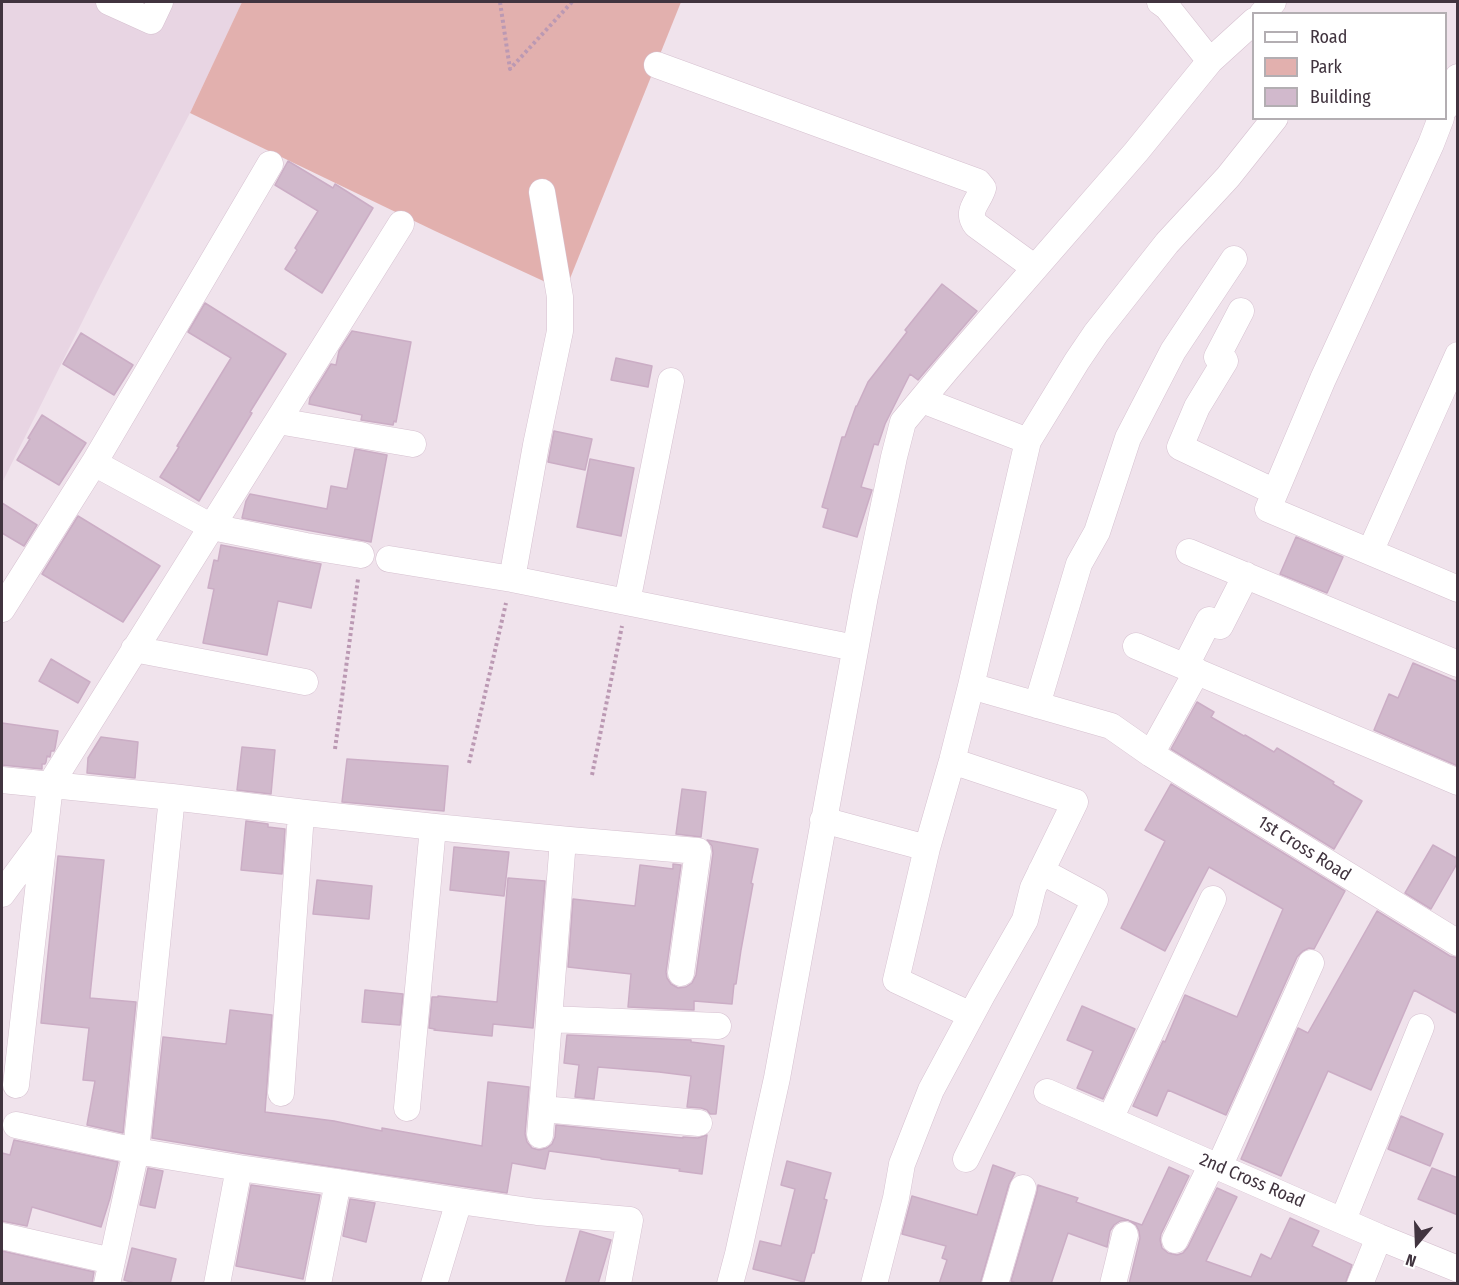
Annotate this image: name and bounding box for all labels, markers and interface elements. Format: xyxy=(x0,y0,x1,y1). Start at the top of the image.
legend xyxy=(1252,12,1447,120)
text: Road xyxy=(1310,26,1347,48)
text: Park xyxy=(1310,56,1342,78)
text: Building xyxy=(1310,86,1371,108)
street label: 1st Cross Road xyxy=(1253,812,1355,886)
street label: 2nd Cross Road xyxy=(1196,1149,1308,1213)
north arrow xyxy=(1387,1213,1447,1273)
text: N xyxy=(1403,1250,1419,1271)

